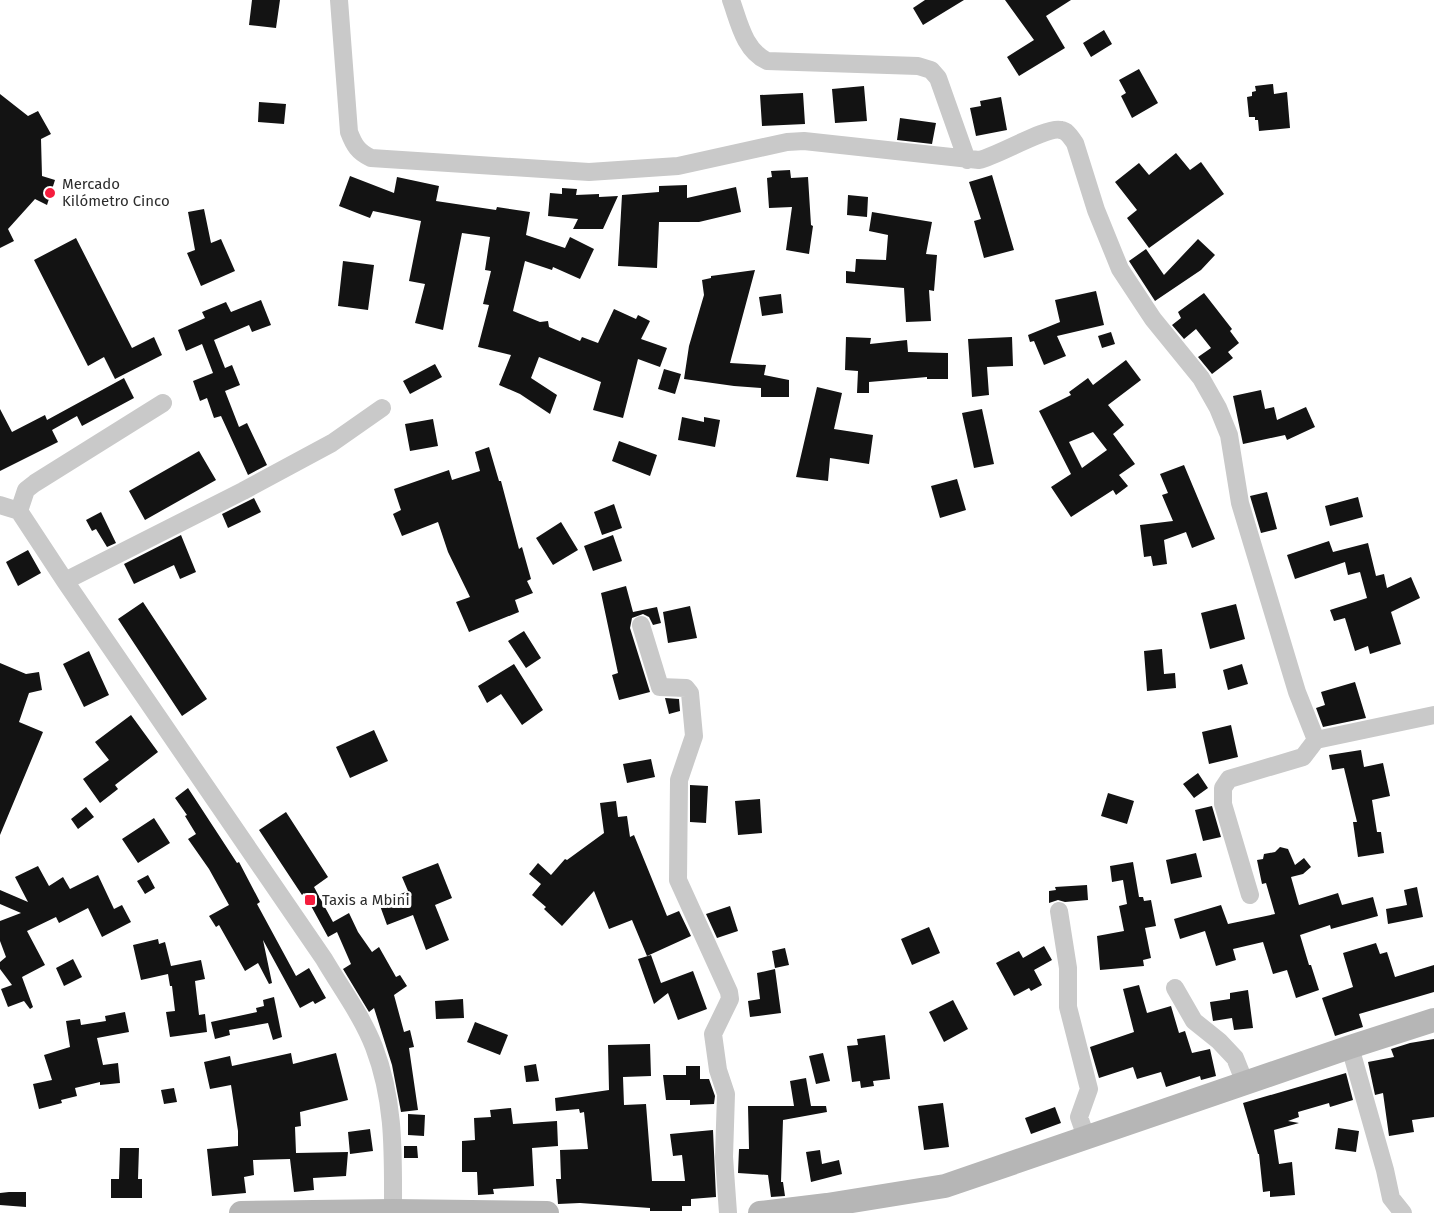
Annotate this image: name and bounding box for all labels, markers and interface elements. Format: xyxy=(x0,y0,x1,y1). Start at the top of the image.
place label: Mercado Kilómetro Cinco xyxy=(62,175,170,210)
marker: Mercado Kilómetro Cinco xyxy=(43,186,57,200)
place label: Taxis a Mbini xyxy=(322,891,410,909)
marker: Taxis a Mbini xyxy=(303,893,317,907)

